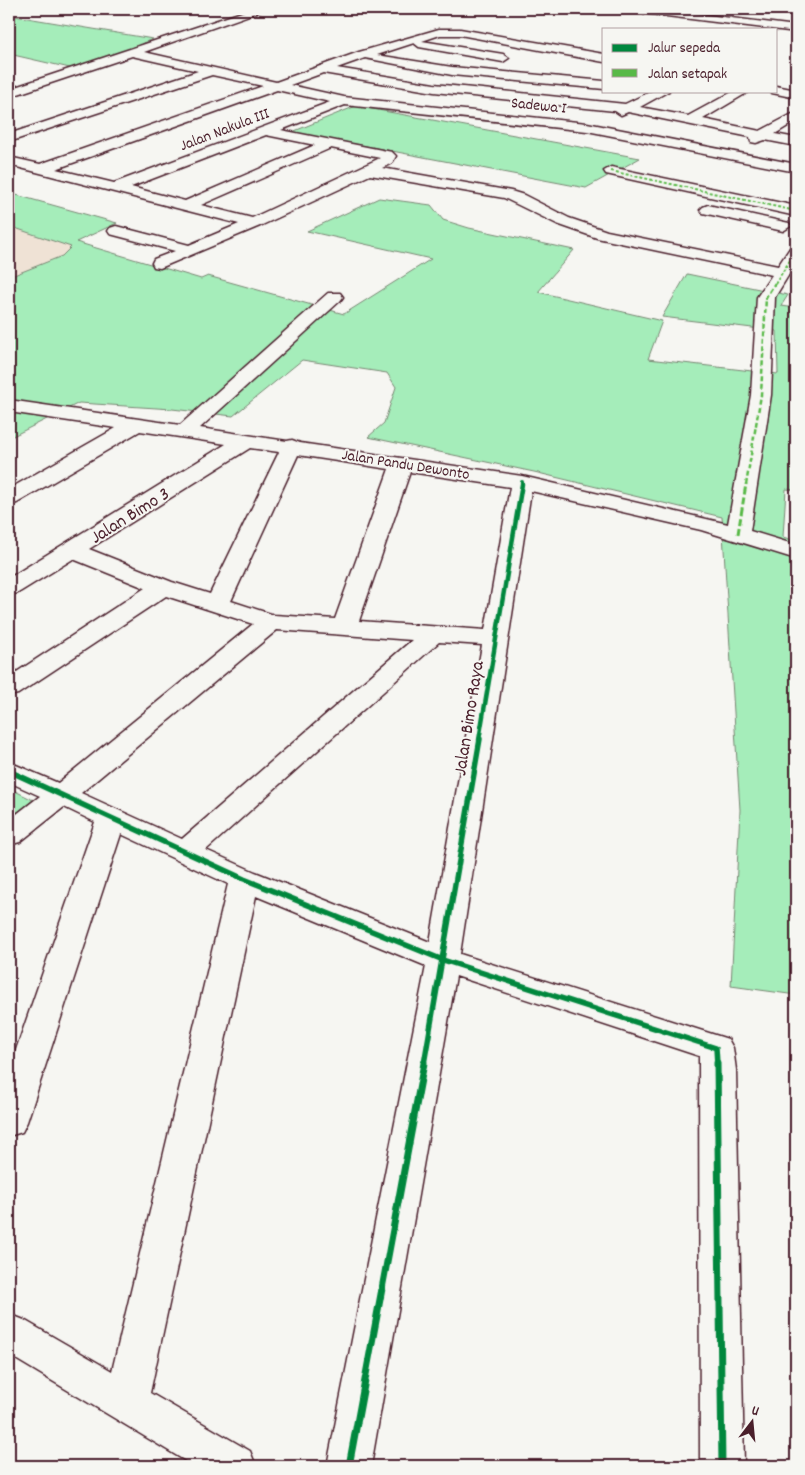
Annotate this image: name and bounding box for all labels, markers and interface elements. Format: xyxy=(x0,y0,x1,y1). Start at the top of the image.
legend xyxy=(602,28,778,92)
text: Jalur sepeda xyxy=(648,38,721,60)
text: Jalan setapak xyxy=(648,64,727,86)
street label: Sadewa I xyxy=(510,92,568,121)
street label: Jalan Nakula III xyxy=(177,103,273,158)
street label: Jalan Pandu Dewonto xyxy=(340,444,471,487)
street label: Jalan Bimo 3 xyxy=(86,482,176,552)
street label: Jalan Bimo Raya xyxy=(448,658,493,778)
north arrow xyxy=(728,1398,778,1448)
text: U xyxy=(749,1401,761,1422)

